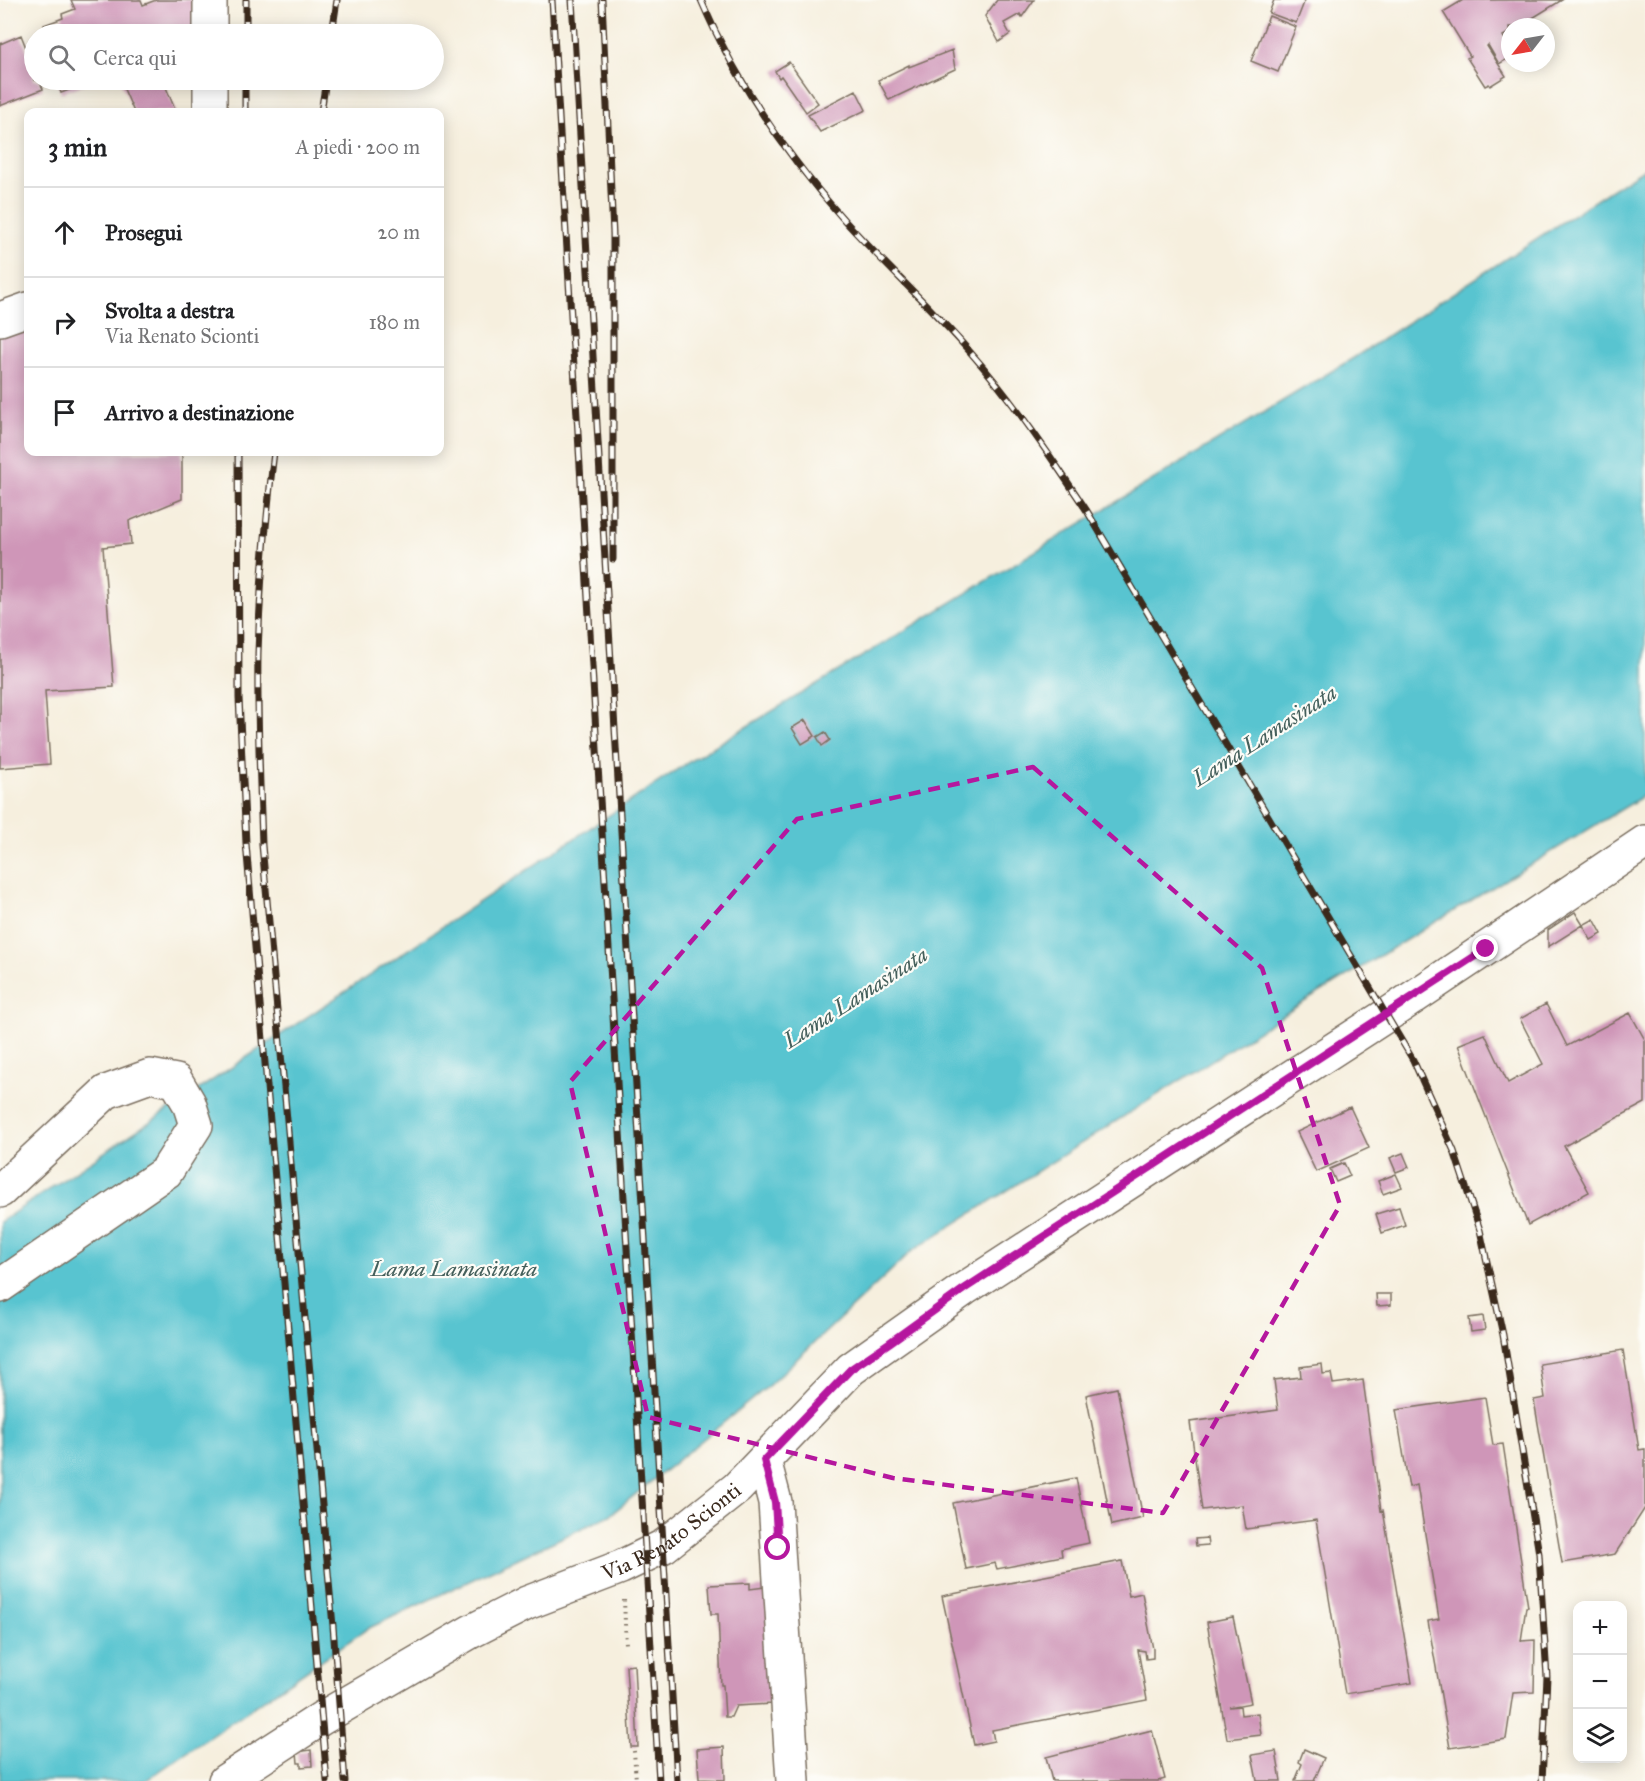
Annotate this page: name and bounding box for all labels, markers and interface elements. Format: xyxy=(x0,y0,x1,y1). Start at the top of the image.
north arrow xyxy=(1501,18,1555,72)
search box xyxy=(24,24,444,90)
icon: search xyxy=(45,41,78,74)
text: Cerca qui xyxy=(93,44,177,71)
text: 3 min xyxy=(48,131,107,163)
text: A piedi · 200 m xyxy=(296,135,420,159)
icon: ahead xyxy=(48,216,81,249)
text: Prosegui xyxy=(105,219,182,246)
text: 20 m xyxy=(377,220,420,244)
text: Svolta a destra xyxy=(105,297,234,324)
icon: right xyxy=(48,306,81,339)
text: 180 m xyxy=(369,310,420,334)
text: Via Renato Scionti xyxy=(105,324,259,348)
icon: arrive xyxy=(48,396,81,429)
text: Arrivo a destinazione xyxy=(105,399,294,426)
water label: Lama Lamasinata xyxy=(1186,679,1341,793)
route end xyxy=(1472,935,1498,961)
water label: Lama Lamasinata xyxy=(777,941,932,1055)
water label: Lama Lamasinata xyxy=(370,1255,537,1282)
street label: Via Renato Scionti xyxy=(597,1477,746,1586)
route start xyxy=(764,1534,790,1560)
map controls xyxy=(1573,1601,1627,1763)
button: + xyxy=(1573,1601,1627,1655)
button: − xyxy=(1573,1655,1627,1709)
button: layers xyxy=(1573,1709,1627,1763)

